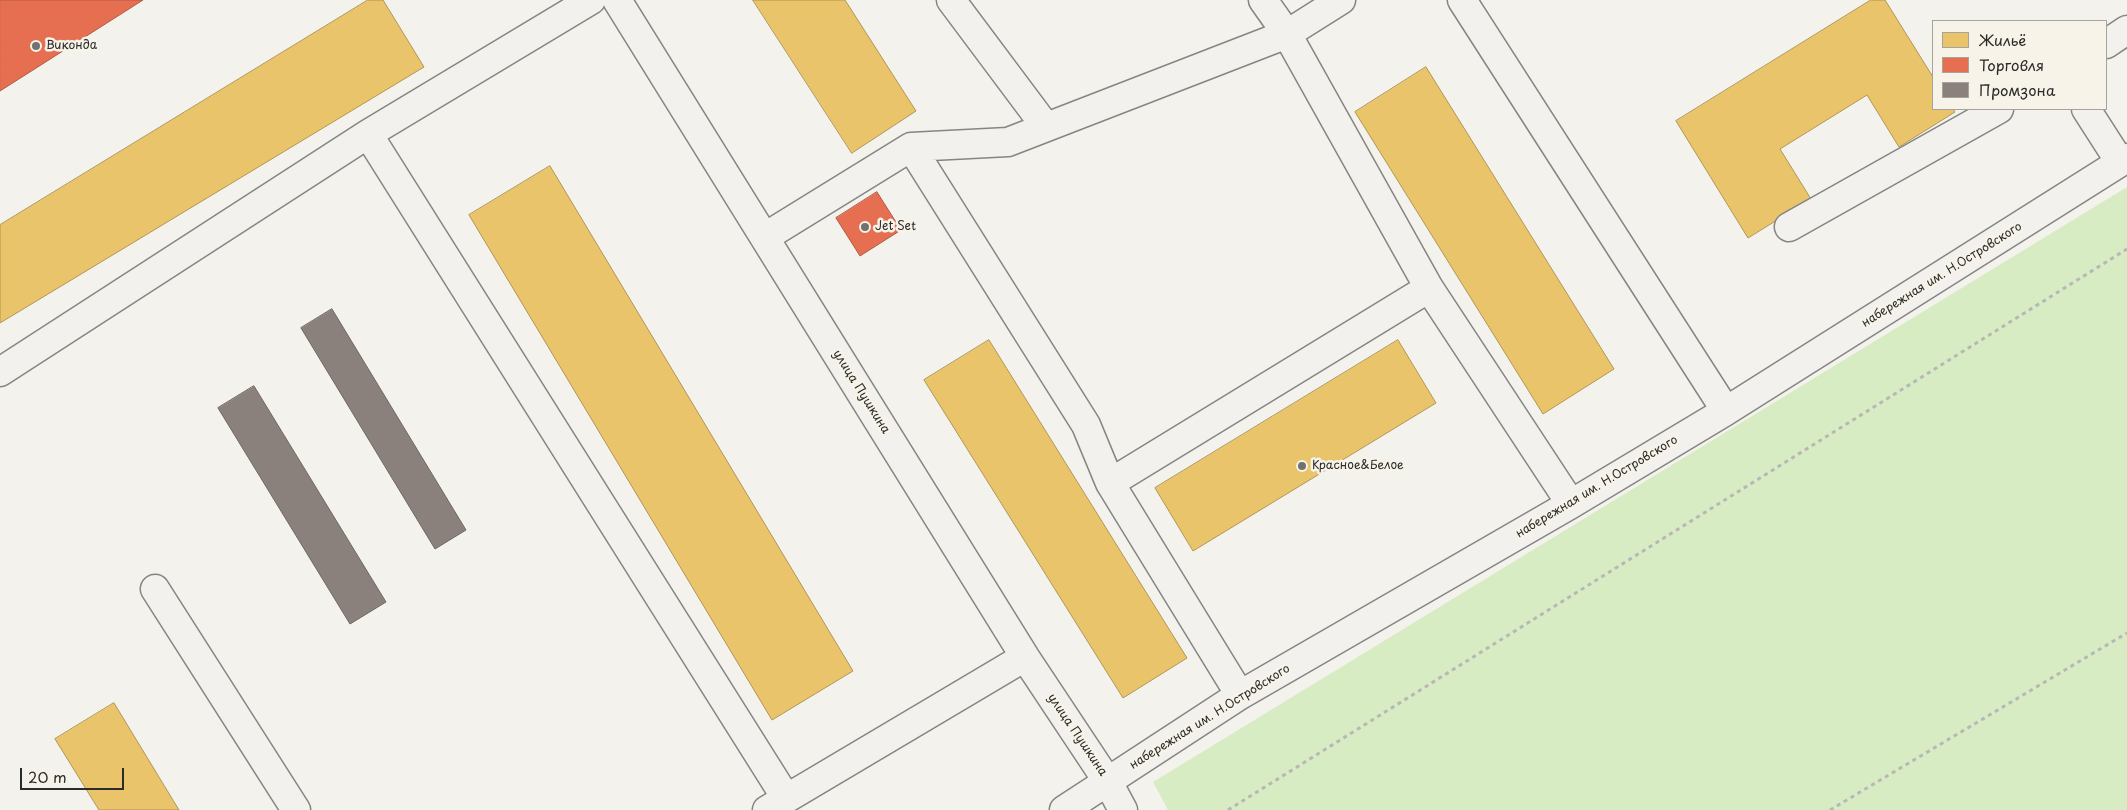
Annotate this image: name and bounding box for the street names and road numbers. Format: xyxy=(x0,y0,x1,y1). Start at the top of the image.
street label: набережная им. Н.Островского xyxy=(1859,220,2025,330)
street label: улица Пушкина xyxy=(829,347,893,437)
street label: набережная им. Н.Островского xyxy=(1513,433,1681,541)
street label: набережная им. Н.Островского xyxy=(1127,662,1293,772)
street label: улица Пушкина xyxy=(1044,691,1110,779)

